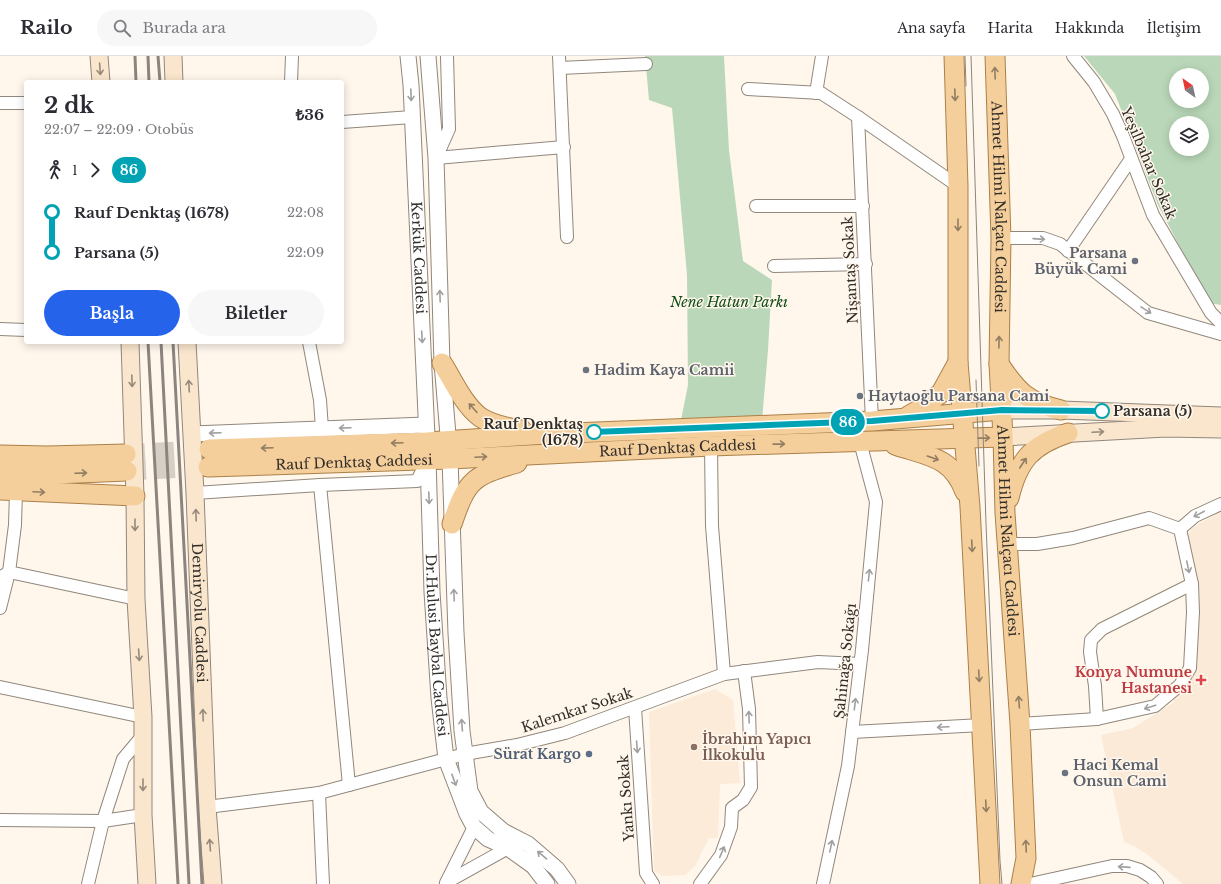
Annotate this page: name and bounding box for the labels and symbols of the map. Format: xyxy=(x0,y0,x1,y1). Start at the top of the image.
one-way arrow xyxy=(97,62,104,75)
one-way arrow xyxy=(991,67,999,80)
north arrow xyxy=(1169,68,1209,108)
one-way arrow xyxy=(407,88,415,101)
one-way arrow xyxy=(951,88,959,101)
street label: Ahmet Hilmi Nalçacı Caddesi xyxy=(987,100,1010,313)
street label: Yeşilbahar Sokak xyxy=(1117,103,1181,222)
street label: Kerkük Caddesi xyxy=(407,201,430,315)
street label: Nişantaş Sokak xyxy=(838,215,862,324)
one-way arrow xyxy=(954,218,962,231)
one-way arrow xyxy=(1033,235,1046,242)
place label: Parsana Büyük Cami xyxy=(1034,244,1127,278)
marker: Parsana Büyük Cami xyxy=(1130,256,1140,266)
one-way arrow xyxy=(436,290,444,303)
park label: Nene Hatun Parkı xyxy=(669,293,788,311)
one-way arrow xyxy=(1140,307,1152,315)
one-way arrow xyxy=(418,330,426,343)
one-way arrow xyxy=(996,336,1003,349)
place label: Hadim Kaya Camii xyxy=(594,361,734,379)
marker: Hadim Kaya Camii xyxy=(581,365,591,375)
one-way arrow xyxy=(128,374,135,387)
one-way arrow xyxy=(186,380,193,393)
place label: Haytaoğlu Parsana Cami xyxy=(868,387,1049,405)
marker: Haytaoğlu Parsana Cami xyxy=(855,391,865,401)
place label: Parsana (5) xyxy=(1113,402,1192,420)
one-way arrow xyxy=(468,403,477,414)
marker: Parsana (5) xyxy=(1094,403,1110,419)
line badge: 86 xyxy=(830,409,866,435)
place label: Rauf Denktaş (1678) xyxy=(483,415,583,449)
street label: Ahmet Hilmi Nalçacı Caddesi xyxy=(993,423,1023,637)
one-way arrow xyxy=(339,424,352,432)
marker: Rauf Denktaş (1678) xyxy=(586,424,602,440)
one-way arrow xyxy=(1091,428,1104,435)
one-way arrow xyxy=(209,430,222,437)
one-way arrow xyxy=(977,434,990,441)
street label: Rauf Denktaş Caddesi xyxy=(599,436,757,461)
one-way arrow xyxy=(391,440,404,447)
one-way arrow xyxy=(772,440,785,448)
one-way arrow xyxy=(261,444,274,451)
street label: Rauf Denktaş Caddesi xyxy=(275,451,433,474)
one-way arrow xyxy=(474,453,487,461)
one-way arrow xyxy=(926,454,938,462)
one-way arrow xyxy=(1019,458,1027,469)
one-way arrow xyxy=(74,469,87,477)
one-way arrow xyxy=(32,488,45,495)
one-way arrow xyxy=(425,491,433,504)
one-way arrow xyxy=(192,509,199,522)
one-way arrow xyxy=(1193,511,1205,518)
one-way arrow xyxy=(131,518,139,531)
one-way arrow xyxy=(968,539,975,552)
street label: Demiryolu Caddesi xyxy=(188,543,211,683)
street label: Dr.Hulusi Baybal Caddesi xyxy=(422,554,452,738)
one-way arrow xyxy=(1185,560,1193,573)
one-way arrow xyxy=(865,569,873,582)
one-way arrow xyxy=(451,589,458,602)
street label: Şahinağa Sokağı xyxy=(830,602,860,720)
one-way arrow xyxy=(136,648,143,661)
place label: Konya Numune Hastanesi xyxy=(1075,663,1192,697)
one-way arrow xyxy=(975,669,983,682)
marker: Konya Numune Hastanesi xyxy=(1195,674,1207,686)
street label: Kalemkar Sokak xyxy=(519,683,635,737)
one-way arrow xyxy=(1015,696,1022,709)
one-way arrow xyxy=(852,698,859,711)
one-way arrow xyxy=(1145,703,1157,711)
one-way arrow xyxy=(200,709,207,722)
one-way arrow xyxy=(745,711,753,724)
one-way arrow xyxy=(458,719,465,732)
one-way arrow xyxy=(937,724,950,731)
place label: İbrahim Yapıcı İlkokulu xyxy=(702,730,811,764)
one-way arrow xyxy=(634,740,641,753)
marker: İbrahim Yapıcı İlkokulu xyxy=(689,742,699,752)
place label: Sürat Kargo xyxy=(494,745,581,763)
marker: Sürat Kargo xyxy=(584,749,594,759)
street label: Yankı Sokak xyxy=(614,754,638,843)
place label: Haci Kemal Onsun Cami xyxy=(1073,756,1167,790)
marker: Haci Kemal Onsun Cami xyxy=(1060,768,1070,778)
one-way arrow xyxy=(451,773,459,785)
one-way arrow xyxy=(139,778,147,791)
one-way arrow xyxy=(982,799,990,812)
one-way arrow xyxy=(206,839,213,852)
one-way arrow xyxy=(828,840,836,853)
one-way arrow xyxy=(1022,840,1030,853)
one-way arrow xyxy=(718,846,726,858)
one-way arrow xyxy=(536,851,547,860)
one-way arrow xyxy=(1118,863,1131,870)

